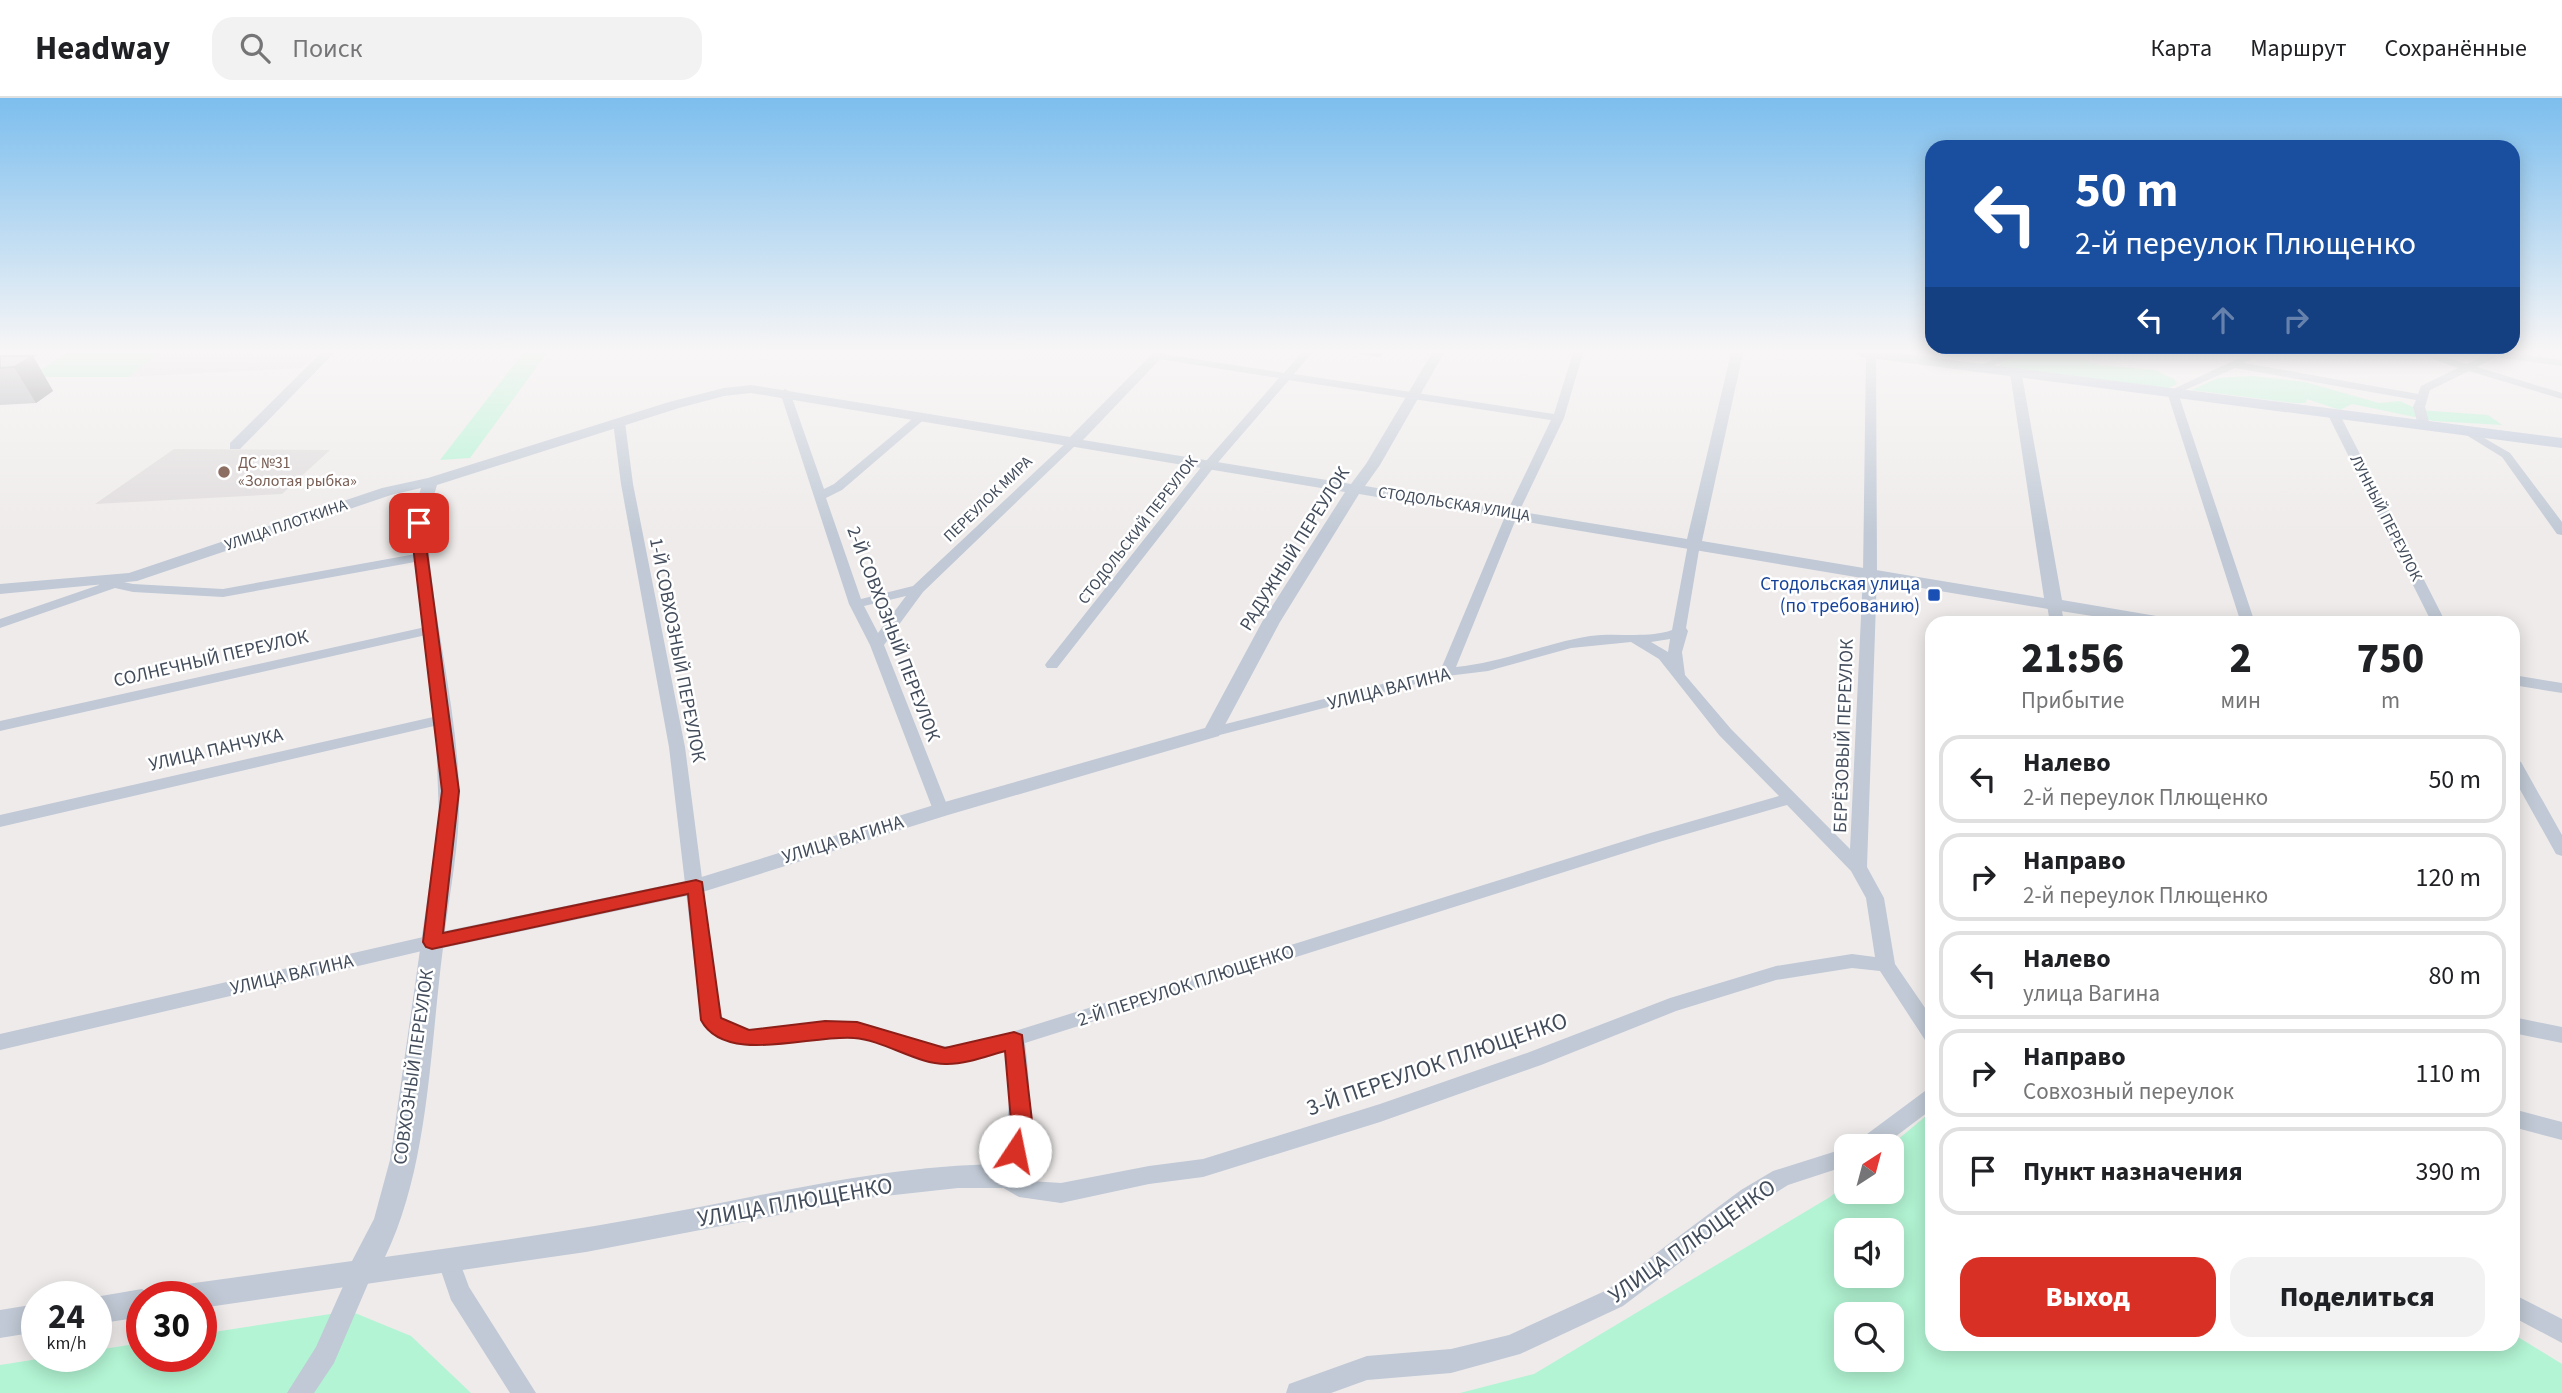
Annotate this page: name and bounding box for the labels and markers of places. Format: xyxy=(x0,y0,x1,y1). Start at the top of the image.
place label: ДС №31 «Золотая рыбка» xyxy=(238,452,357,492)
marker: ДС №31 «Золотая рыбка» xyxy=(216,464,232,480)
pin xyxy=(389,493,449,553)
place label: Стодольская улица (по требованию) xyxy=(1760,571,1920,620)
marker: Стодольская улица (по требованию) xyxy=(1926,587,1942,603)

